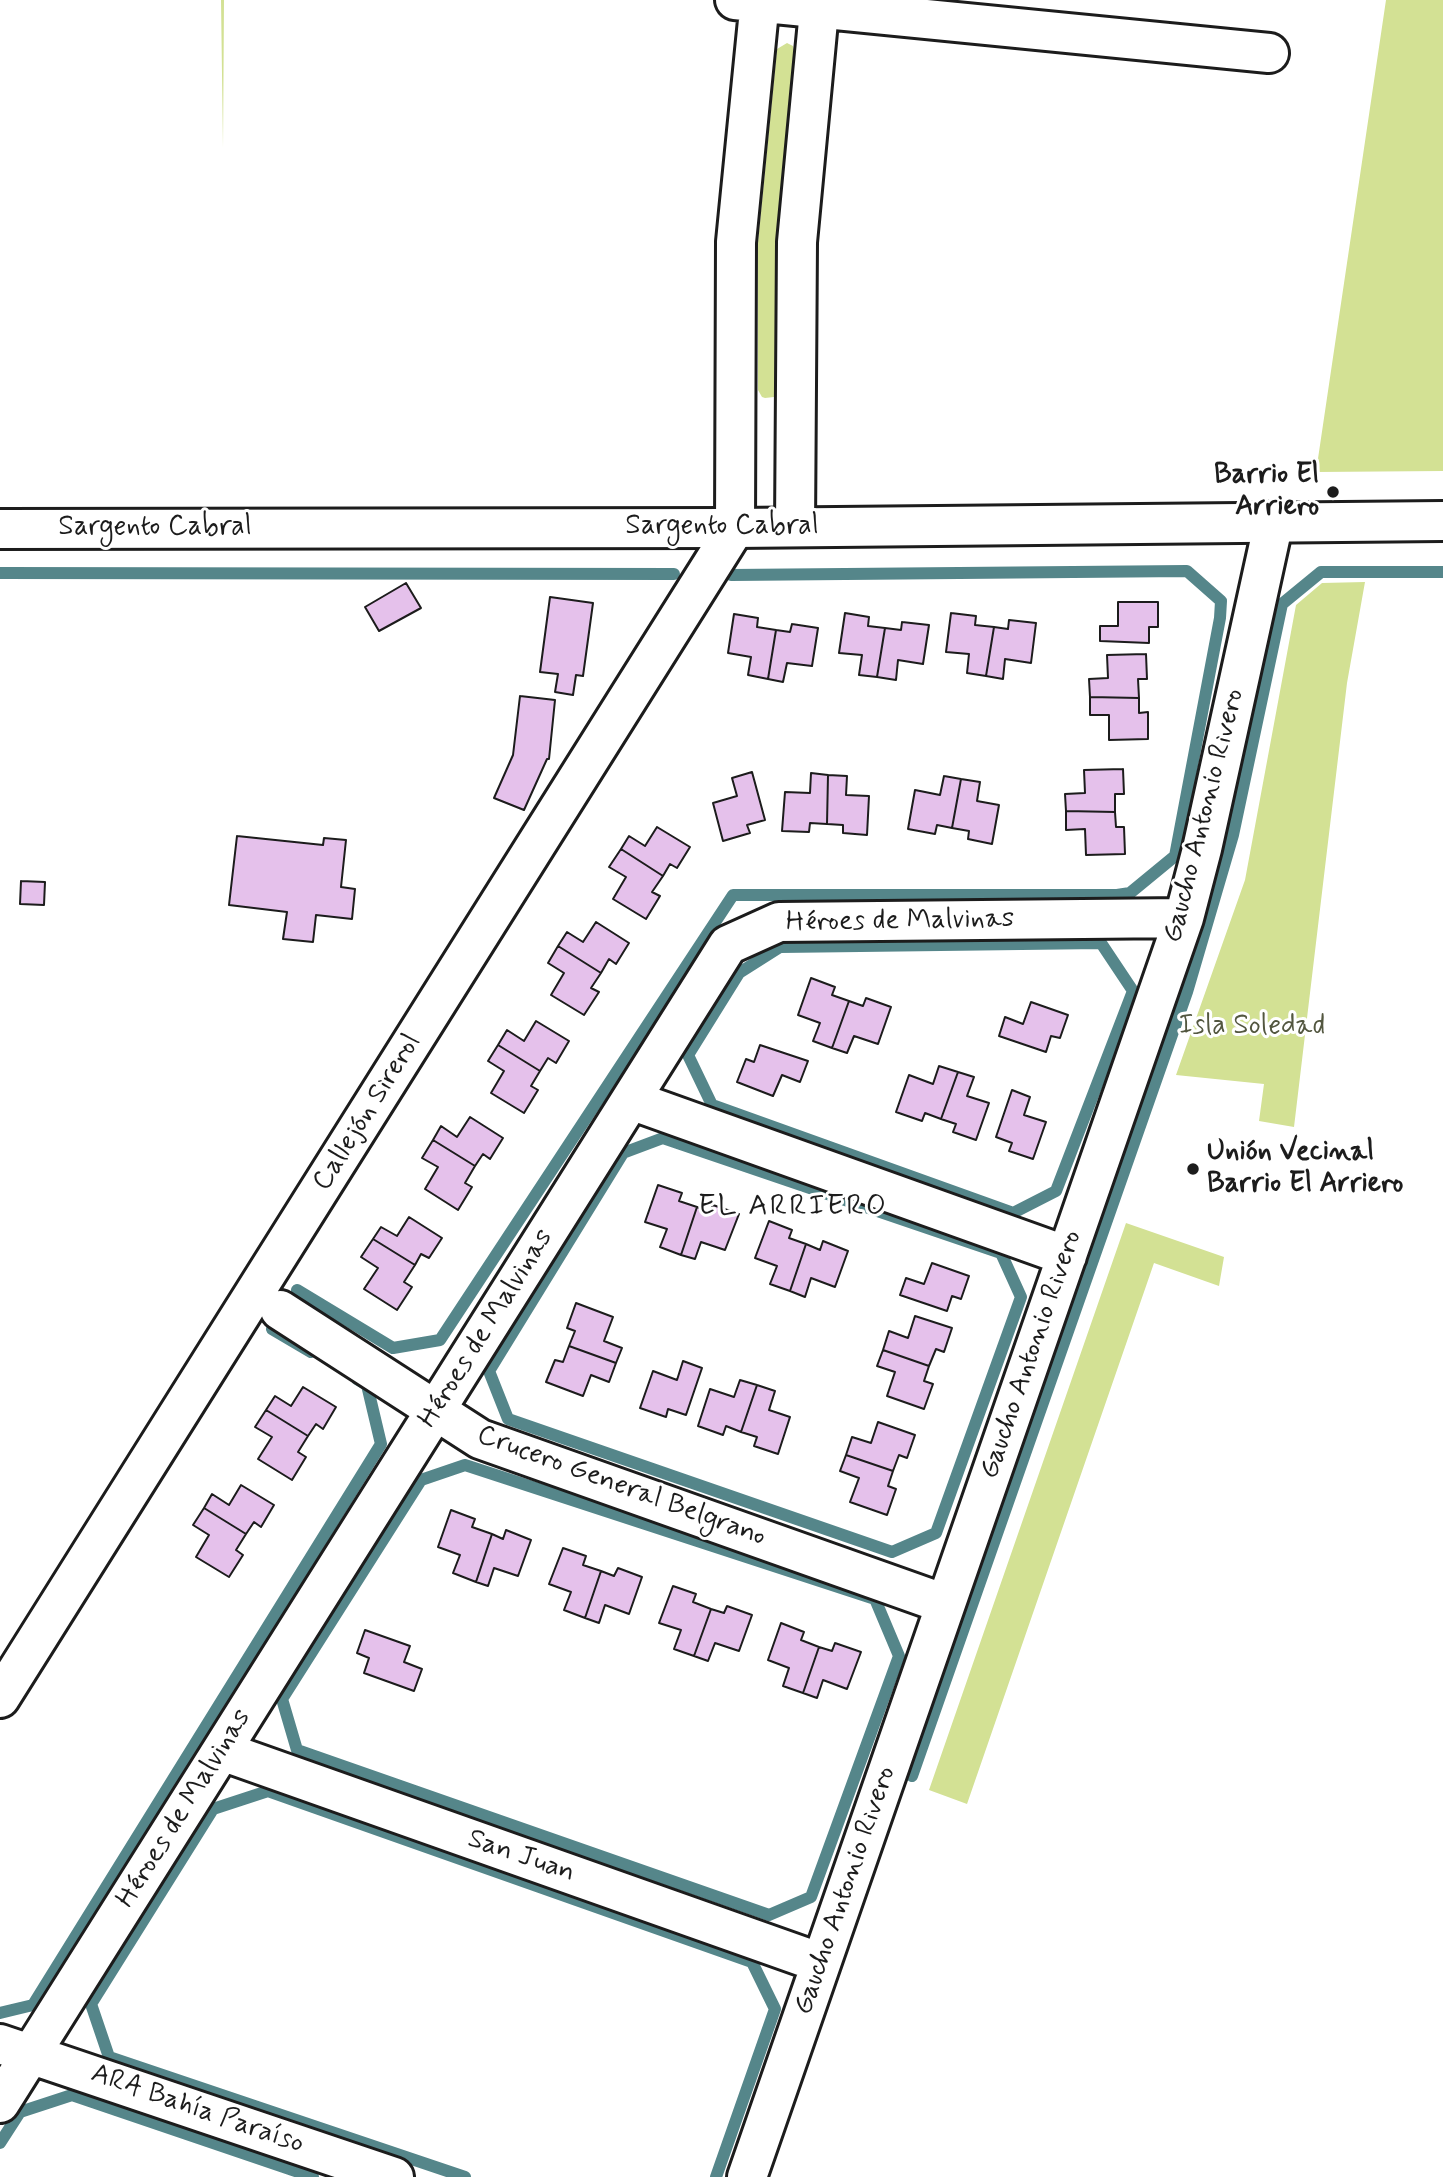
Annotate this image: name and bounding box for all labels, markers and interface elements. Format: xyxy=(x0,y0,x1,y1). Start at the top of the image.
place label: Barrio El Arriero xyxy=(1214,459,1319,525)
marker: Barrio El Arriero xyxy=(1325,484,1341,500)
street label: Sargento Cabral xyxy=(625,510,819,544)
street label: Sargento Cabral xyxy=(58,511,252,545)
street label: Gaucho Antonio Rivero xyxy=(1157,686,1253,946)
street label: Héroes de Malvinas xyxy=(786,903,1014,941)
park label: Isla Soledad xyxy=(1179,1010,1325,1044)
street label: Callejón Sirerol xyxy=(306,1028,430,1198)
place label: Unión Vecinal Barrio El Arriero xyxy=(1207,1136,1403,1202)
marker: Unión Vecinal Barrio El Arriero xyxy=(1185,1161,1201,1177)
district label: EL ARRIERO xyxy=(697,1190,889,1226)
street label: Héroes de Malvinas xyxy=(412,1223,562,1435)
street label: Gaucho Antonio Rivero xyxy=(974,1226,1090,1484)
street label: Crucero General Belgrano xyxy=(472,1419,770,1555)
street label: Héroes de Malvinas xyxy=(110,1703,260,1915)
street label: Gaucho Antonio Rivero xyxy=(788,1762,904,2020)
street label: San Juan xyxy=(463,1823,579,1891)
street label: ARA Bahía Paraíso xyxy=(86,2058,308,2162)

